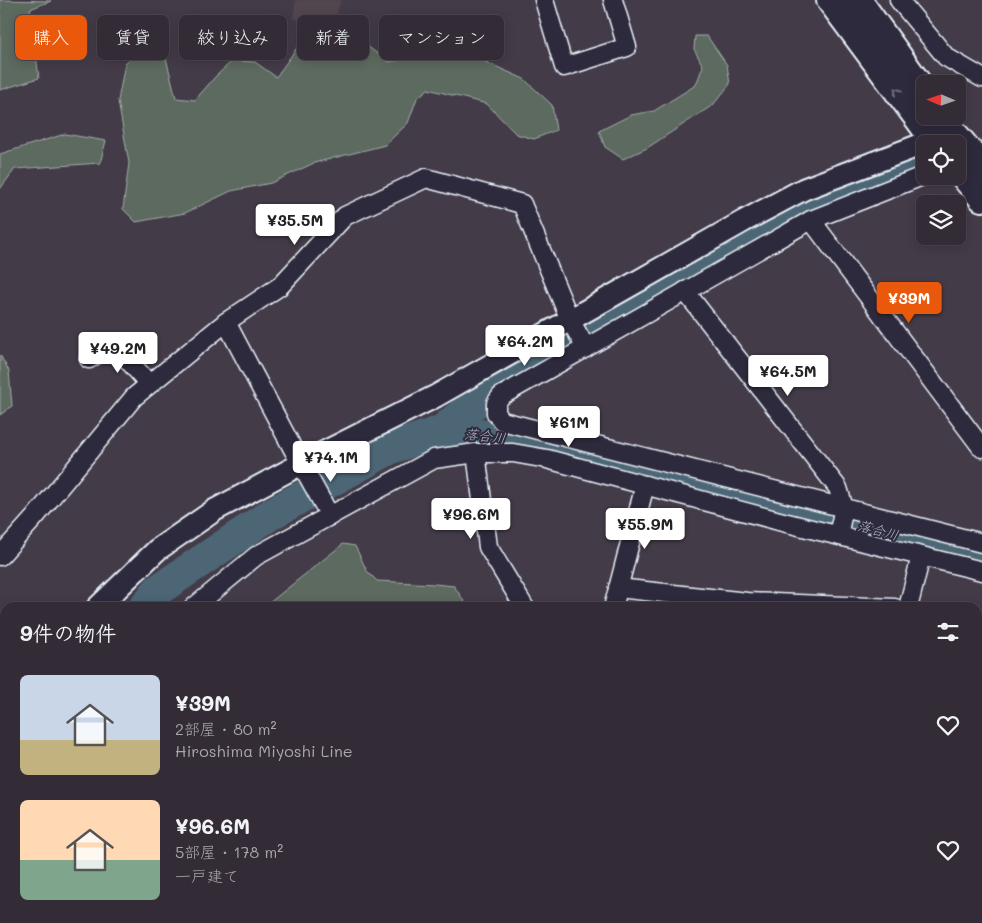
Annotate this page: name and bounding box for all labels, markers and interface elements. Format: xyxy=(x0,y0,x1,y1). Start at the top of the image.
chip: 購入 xyxy=(15,15,87,60)
chip: 賃貸 xyxy=(97,15,169,60)
chip: 絞り込み xyxy=(179,15,287,60)
chip: 新着 xyxy=(297,15,369,60)
chip: マンション xyxy=(379,15,504,60)
north arrow xyxy=(916,75,966,125)
map controls xyxy=(916,75,966,245)
one-way arrow xyxy=(894,87,903,97)
button: locate xyxy=(916,135,966,185)
button: layers xyxy=(916,195,966,245)
pin: ¥35.5M xyxy=(254,204,336,246)
text: ¥35.5M xyxy=(267,209,323,230)
pin: ¥39M xyxy=(879,282,939,324)
text: ¥39M xyxy=(888,287,930,308)
pin: ¥64.2M xyxy=(484,324,566,367)
text: ¥64.2M xyxy=(496,330,554,351)
pin: ¥49.2M xyxy=(77,332,159,374)
text: ¥49.2M xyxy=(89,337,147,358)
pin: ¥64.5M xyxy=(747,354,829,397)
text: ¥64.5M xyxy=(759,360,817,381)
pin: ¥61M xyxy=(539,406,599,448)
text: ¥61M xyxy=(549,411,589,432)
water label: 落合川 xyxy=(463,424,507,447)
pin: ¥74.1M xyxy=(290,440,372,483)
text: ¥74.1M xyxy=(304,446,358,467)
pin: ¥96.6M xyxy=(430,498,512,540)
text: ¥96.6M xyxy=(442,503,500,524)
pin: ¥55.9M xyxy=(604,508,686,550)
text: ¥55.9M xyxy=(617,513,673,534)
water label: 落合川 xyxy=(855,515,901,544)
icon: filters xyxy=(934,618,962,646)
text: 9件の物件 xyxy=(20,619,117,646)
text: ¥39M xyxy=(175,689,231,716)
icon: home xyxy=(60,695,120,755)
icon: heart xyxy=(934,711,962,739)
text: 2部屋 · 80 m² xyxy=(175,718,277,739)
text: Hiroshima Miyoshi Line xyxy=(175,740,353,761)
text: ¥96.6M xyxy=(175,812,250,839)
icon: home xyxy=(60,820,120,880)
icon: heart xyxy=(934,836,962,864)
text: 5部屋 · 178 m² xyxy=(175,841,283,862)
text: 一戸建て xyxy=(175,865,239,886)

